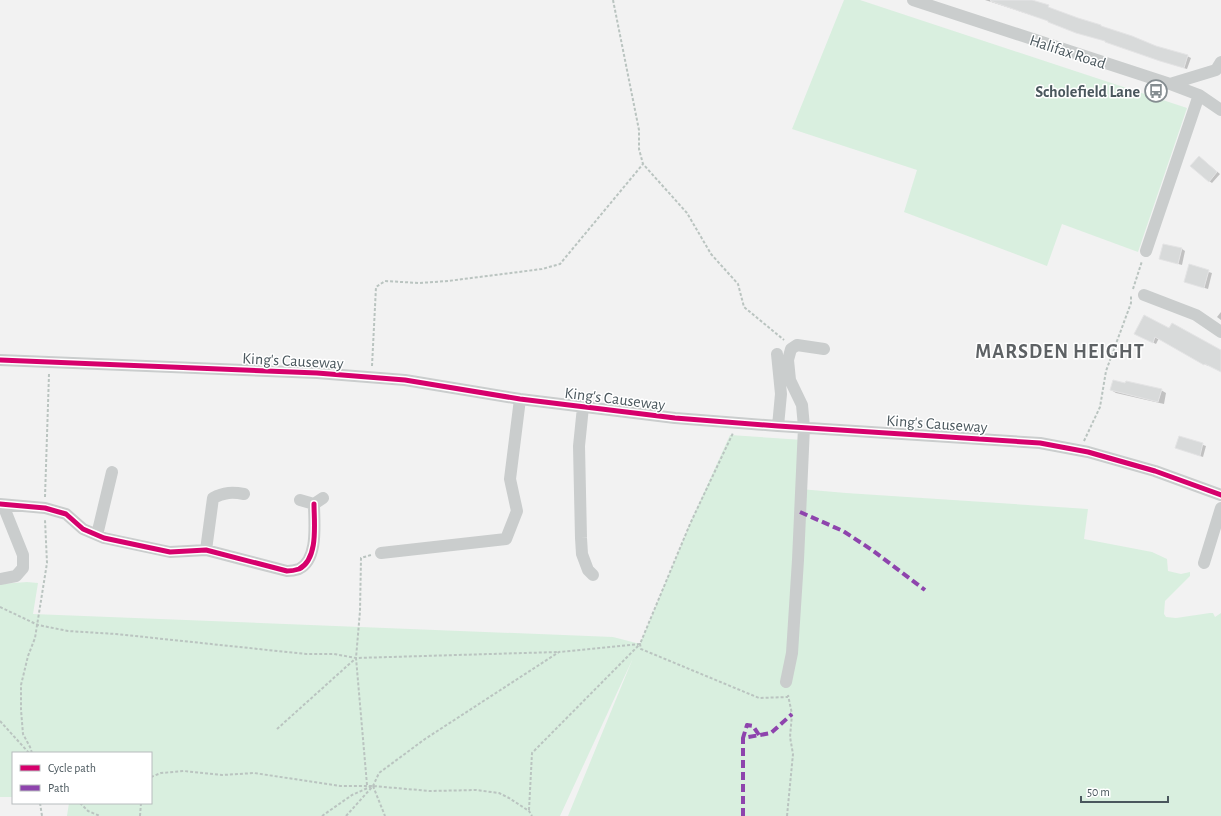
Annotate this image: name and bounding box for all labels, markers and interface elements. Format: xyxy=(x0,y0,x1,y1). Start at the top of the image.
street label: Halifax Road xyxy=(1027,32,1108,72)
bus stop icon: Scholefield Lane xyxy=(1143,78,1169,104)
place label: Scholefield Lane xyxy=(1035,84,1140,100)
district label: MARSDEN HEIGHT xyxy=(975,342,1145,362)
street label: King's Causeway xyxy=(242,350,344,373)
street label: King's Causeway xyxy=(563,385,666,414)
street label: King's Causeway xyxy=(886,412,988,437)
legend xyxy=(12,752,152,804)
text: Cycle path xyxy=(48,762,96,775)
scale bar xyxy=(1081,778,1168,804)
text: Path xyxy=(48,782,70,794)
text: 50 m xyxy=(1087,786,1110,798)

